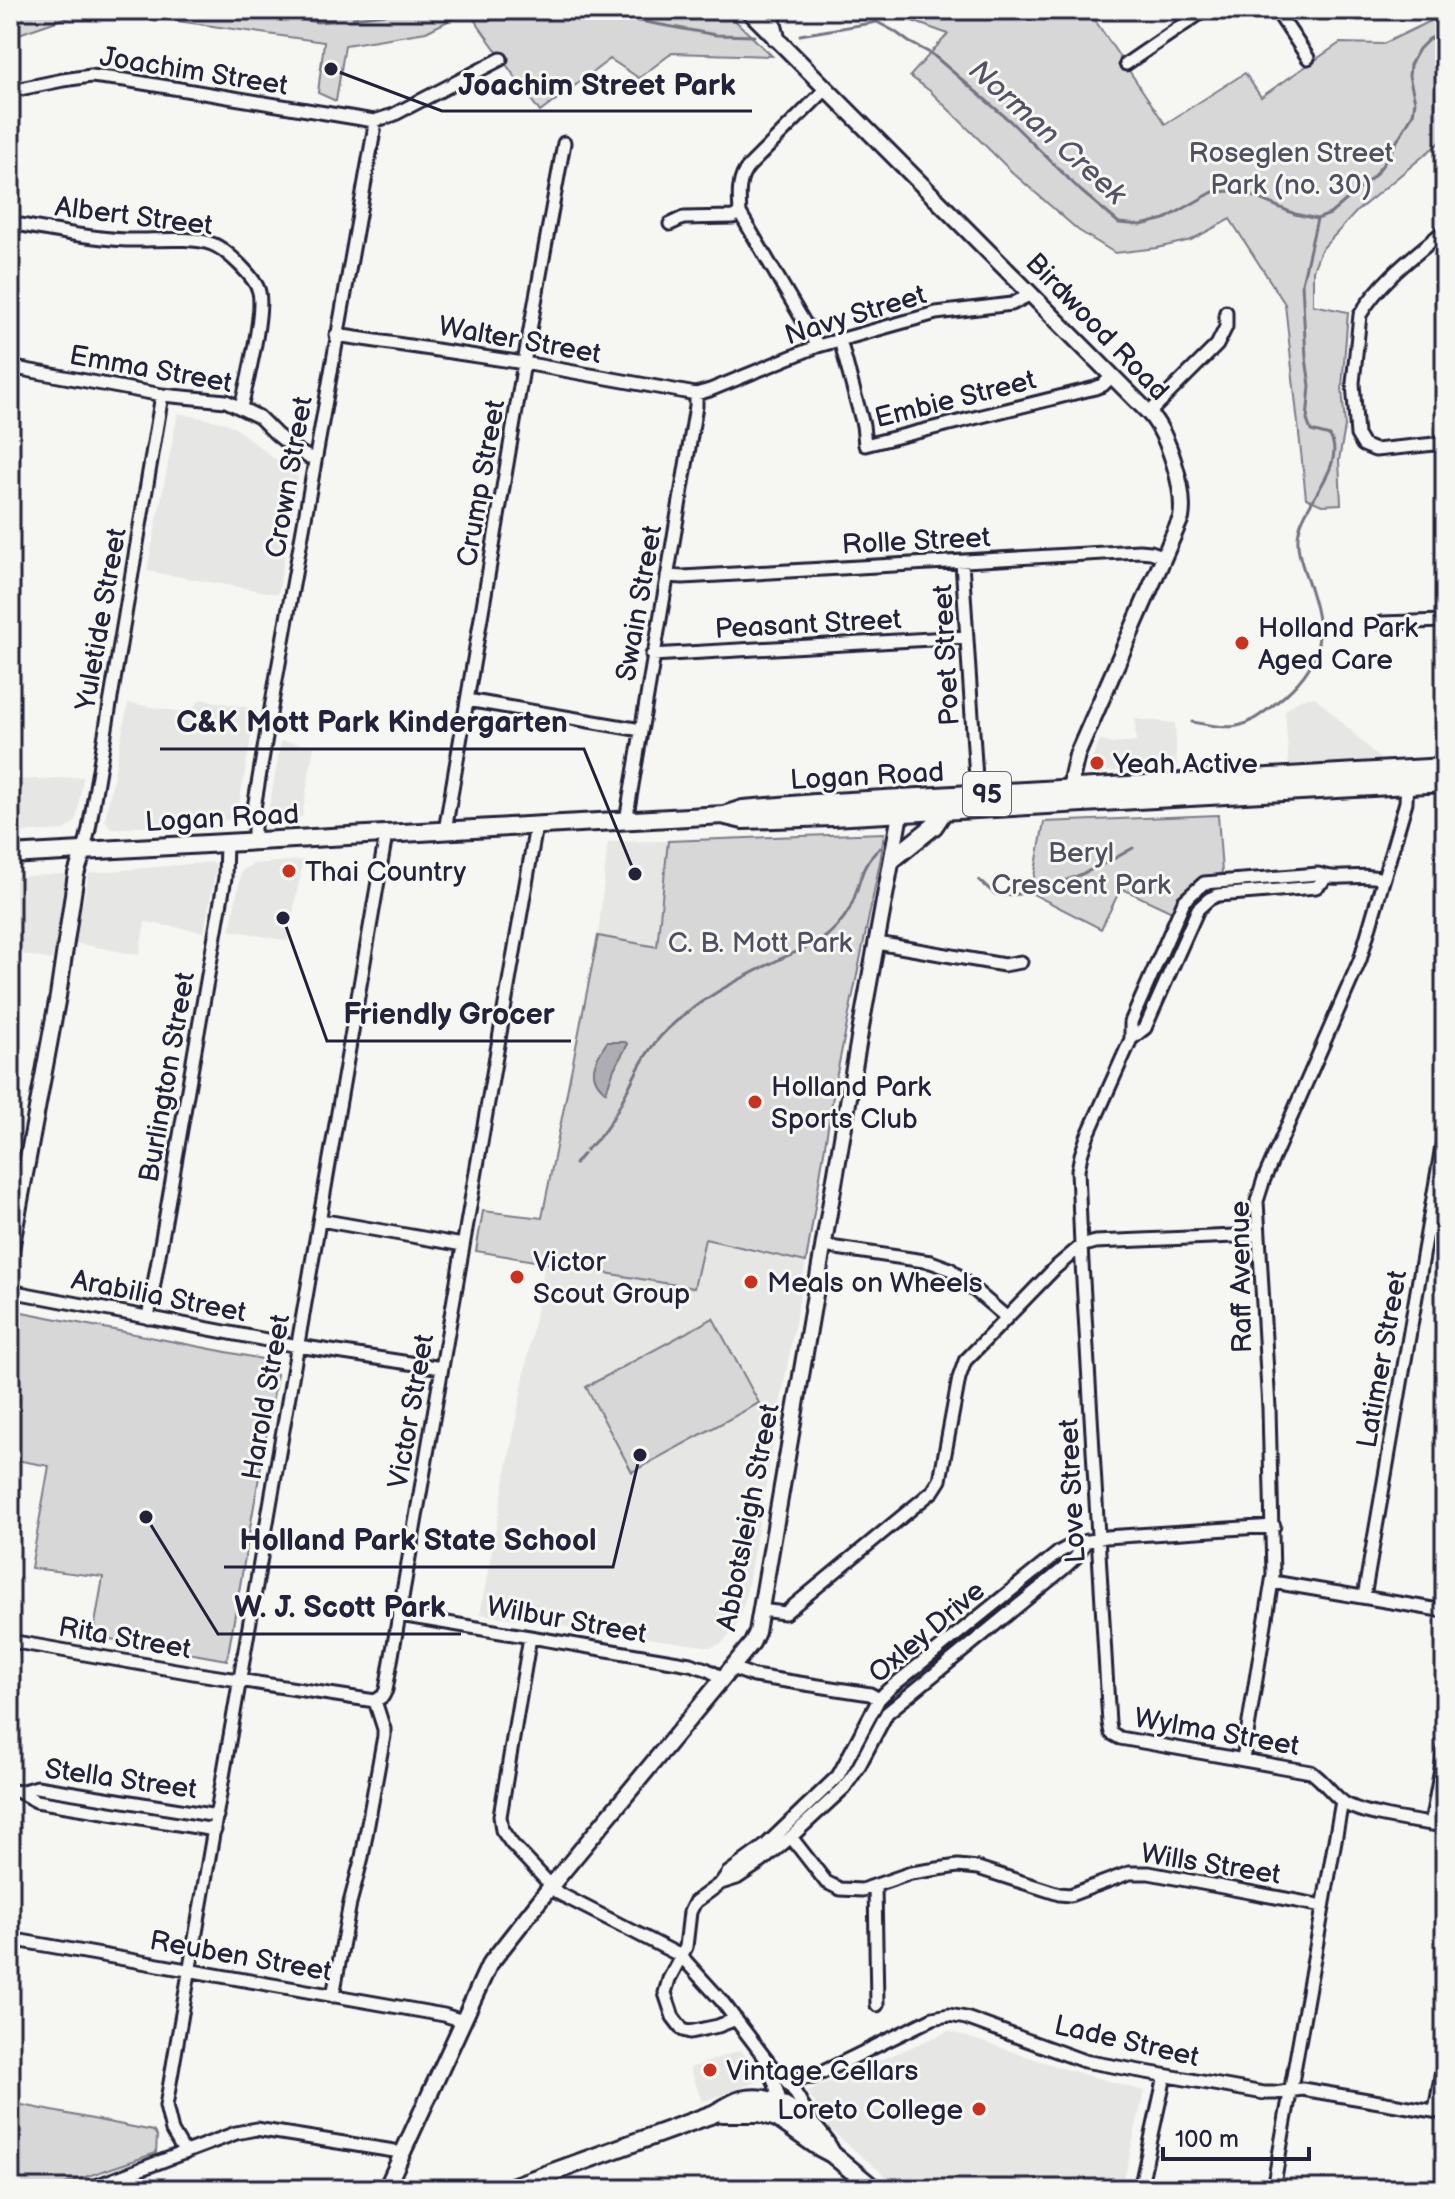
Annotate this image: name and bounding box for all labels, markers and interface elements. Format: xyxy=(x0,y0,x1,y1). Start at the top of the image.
street label: Joachim Street xyxy=(97,40,290,103)
water label: Norman Creek xyxy=(961,53,1134,214)
callout: Joachim Street Park xyxy=(442,57,752,111)
text: Joachim Street Park xyxy=(458,68,736,104)
park label: Roseglen Street Park (no. 30) xyxy=(1189,137,1394,202)
street label: Albert Street xyxy=(53,190,215,243)
street label: Birdwood Road xyxy=(1018,247,1175,408)
street label: Navy Street xyxy=(781,278,930,353)
street label: Walter Street xyxy=(436,310,604,371)
street label: Emma Street xyxy=(67,339,235,400)
street label: Embie Street xyxy=(871,363,1040,435)
street label: Crown Street xyxy=(259,393,320,561)
street label: Crump Street xyxy=(451,397,512,569)
street label: Rolle Street xyxy=(841,521,992,562)
street label: Swain Street xyxy=(610,522,669,684)
street label: Yuletide Street xyxy=(69,525,134,714)
street label: Poet Street xyxy=(926,583,967,726)
street label: Peasant Street xyxy=(714,603,903,646)
place label: Holland Park Aged Care xyxy=(1258,612,1418,677)
marker: Holland Park Aged Care xyxy=(1233,634,1251,652)
callout: C&K Mott Park Kindergarten xyxy=(160,695,584,749)
text: C&K Mott Park Kindergarten xyxy=(176,705,568,741)
place label: Yeah Active xyxy=(1112,748,1258,781)
marker: Yeah Active xyxy=(1088,754,1106,772)
street label: Logan Road xyxy=(789,756,945,797)
road number: 95 xyxy=(963,772,1011,816)
street label: Logan Road xyxy=(144,798,300,839)
park label: Beryl Crescent Park xyxy=(991,837,1171,902)
place label: Thai Country xyxy=(305,856,467,889)
marker: Thai Country xyxy=(280,862,298,880)
park label: C. B. Mott Park xyxy=(668,927,853,960)
street label: Burlington Street xyxy=(133,969,202,1185)
callout: Friendly Grocer xyxy=(327,987,571,1041)
text: Friendly Grocer xyxy=(343,997,556,1033)
place label: Holland Park Sports Club xyxy=(771,1071,931,1136)
marker: Holland Park Sports Club xyxy=(746,1093,764,1111)
street label: Raff Avenue xyxy=(1224,1200,1259,1354)
place label: Victor Scout Group xyxy=(533,1246,690,1311)
street label: Arabilia Street xyxy=(69,1263,249,1330)
place label: Meals on Wheels xyxy=(767,1267,983,1300)
street label: Latimer Street xyxy=(1351,1267,1414,1451)
marker: Victor Scout Group xyxy=(508,1268,526,1286)
marker: Meals on Wheels xyxy=(742,1273,760,1291)
street label: Harold Street xyxy=(236,1311,297,1483)
street label: Victor Street xyxy=(382,1331,441,1491)
street label: Abbotsleigh Street xyxy=(710,1400,787,1634)
street label: Love Street xyxy=(1052,1417,1093,1564)
callout: Holland Park State School xyxy=(224,1513,613,1567)
text: Holland Park State School xyxy=(239,1523,597,1559)
street label: Oxley Drive xyxy=(862,1574,992,1690)
callout: W. J. Scott Park xyxy=(218,1580,461,1634)
text: W. J. Scott Park xyxy=(234,1590,446,1626)
street label: Wilbur Street xyxy=(484,1590,650,1651)
street label: Rita Street xyxy=(56,1611,194,1666)
street label: Wylma Street xyxy=(1132,1702,1302,1763)
street label: Stella Street xyxy=(43,1752,199,1807)
street label: Wills Street xyxy=(1139,1837,1283,1892)
street label: Reuben Street xyxy=(147,1924,335,1989)
street label: Lade Street xyxy=(1051,2009,1203,2074)
place label: Vintage Cellars xyxy=(726,2055,918,2088)
marker: Vintage Cellars xyxy=(701,2061,719,2079)
place label: Loreto College xyxy=(777,2094,963,2127)
marker: Loreto College xyxy=(970,2100,988,2118)
scale bar xyxy=(1163,2111,1309,2161)
text: 100 m xyxy=(1175,2125,1239,2154)

